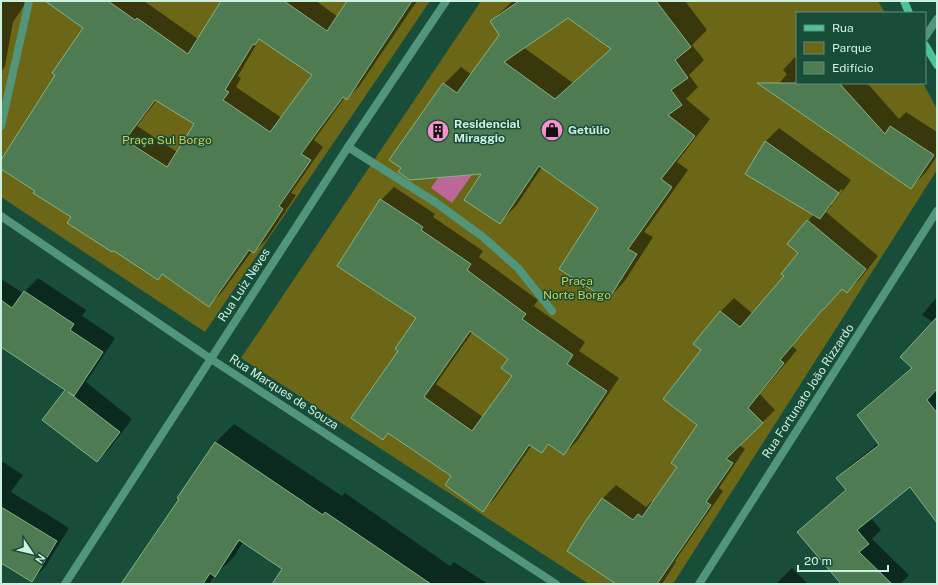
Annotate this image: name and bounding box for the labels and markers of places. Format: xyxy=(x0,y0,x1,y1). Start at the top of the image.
place label: Residencial Miraggio xyxy=(454,117,520,145)
shop icon: Getúlio xyxy=(539,117,565,143)
building icon: Residencial Miraggio xyxy=(425,118,451,144)
place label: Getúlio xyxy=(568,123,610,137)

